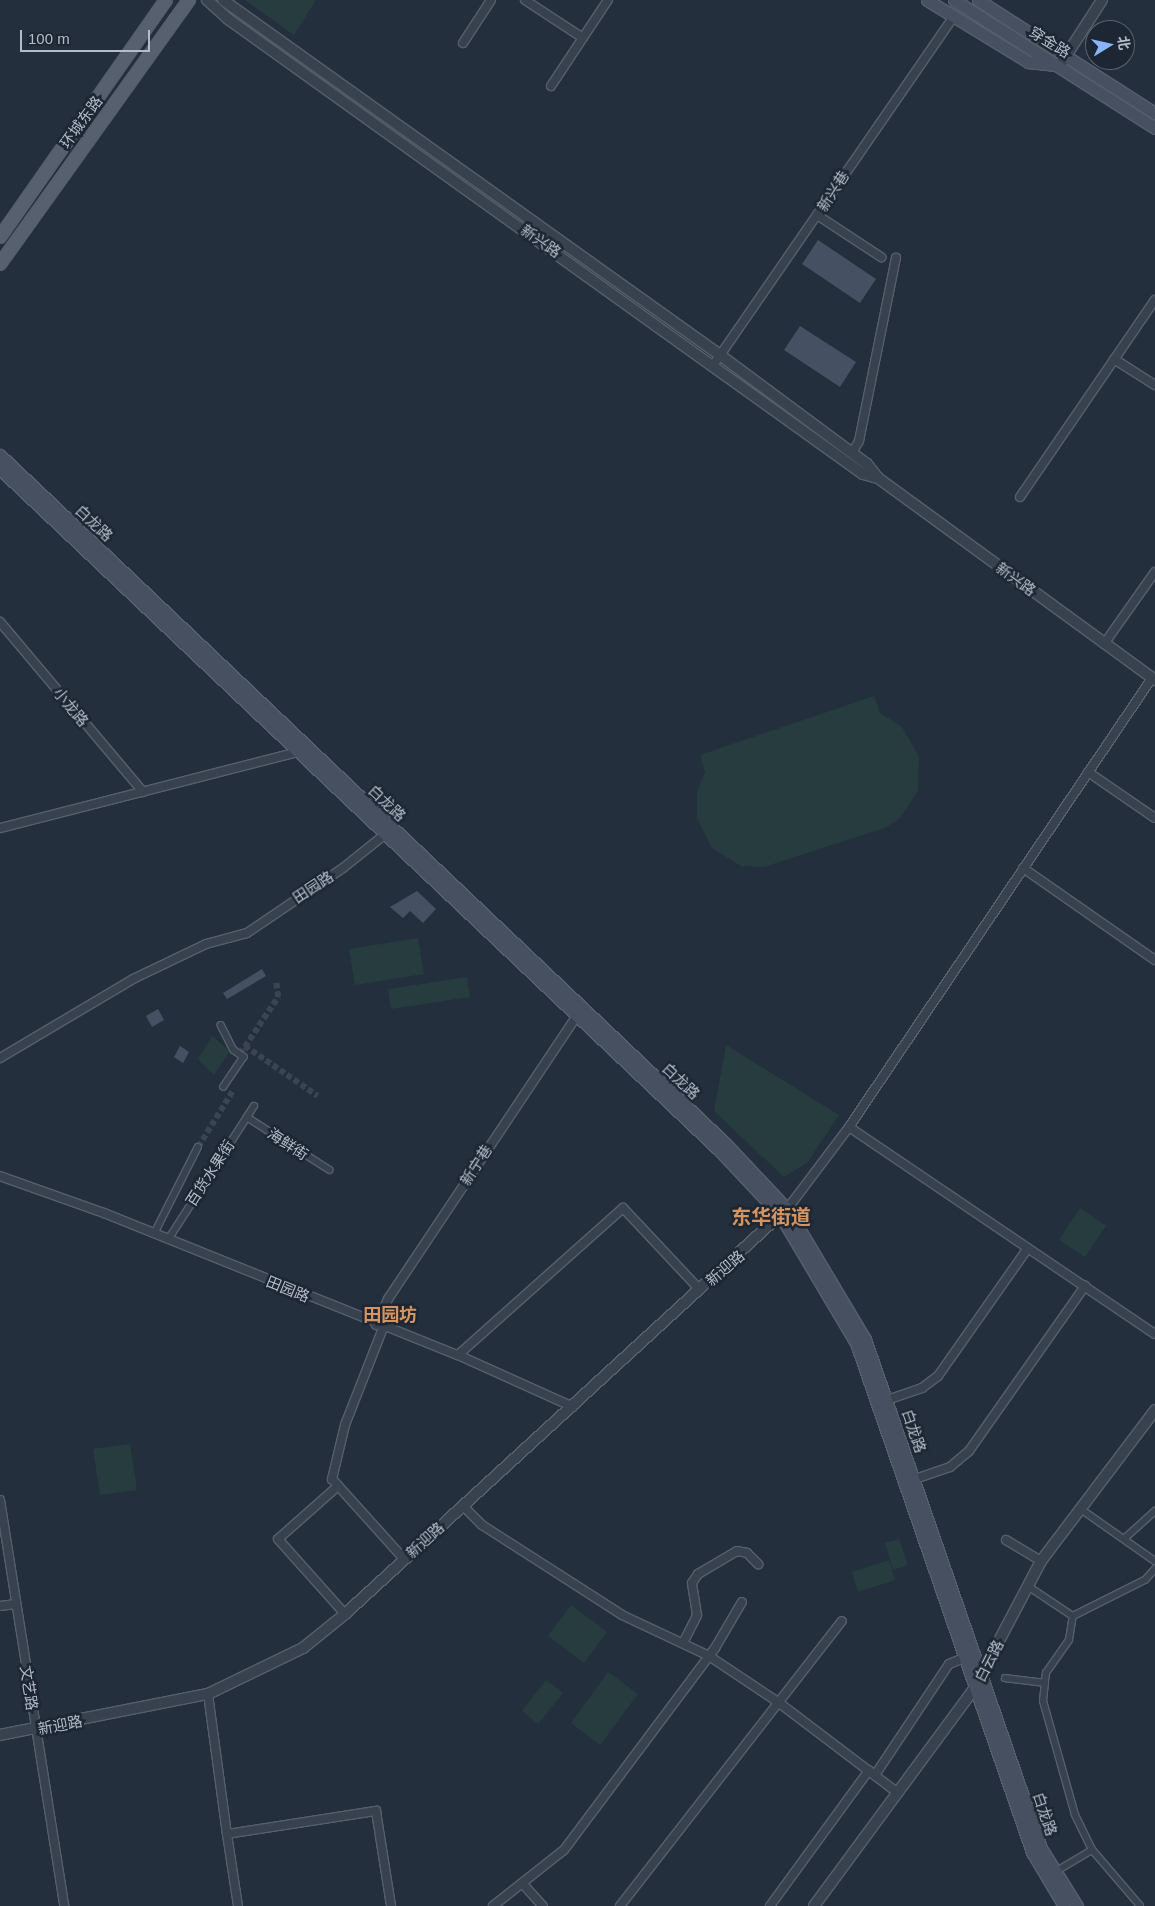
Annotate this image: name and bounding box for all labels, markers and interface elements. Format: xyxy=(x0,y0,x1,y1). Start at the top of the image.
scale bar xyxy=(22,20,152,52)
north arrow xyxy=(1085,20,1135,70)
street label: 穿金路 xyxy=(1026,22,1074,62)
text: 100 m xyxy=(28,30,70,47)
text: 北 xyxy=(1115,35,1133,51)
street label: 环城东路 xyxy=(56,92,106,152)
street label: 新兴巷 xyxy=(813,167,853,215)
street label: 新兴路 xyxy=(517,221,565,261)
street label: 白龙路 xyxy=(71,501,117,545)
street label: 新兴路 xyxy=(993,558,1039,600)
street label: 小龙路 xyxy=(50,684,92,730)
street label: 白龙路 xyxy=(364,781,410,825)
street label: 田园路 xyxy=(289,867,337,907)
street label: 白龙路 xyxy=(658,1059,704,1103)
street label: 海鲜街 xyxy=(264,1124,312,1164)
street label: 百货水果街 xyxy=(182,1137,238,1209)
street label: 新宁巷 xyxy=(456,1141,496,1189)
district label: 东华街道 xyxy=(731,1205,811,1229)
street label: 新迎路 xyxy=(702,1246,748,1290)
street label: 田园路 xyxy=(264,1272,312,1306)
district label: 田园坊 xyxy=(363,1304,417,1326)
street label: 白龙路 xyxy=(898,1407,930,1455)
street label: 新迎路 xyxy=(402,1518,448,1562)
street label: 白云路 xyxy=(971,1637,1007,1685)
street label: 文艺路 xyxy=(17,1664,41,1712)
street label: 新迎路 xyxy=(36,1712,84,1738)
street label: 白龙路 xyxy=(1029,1790,1061,1838)

